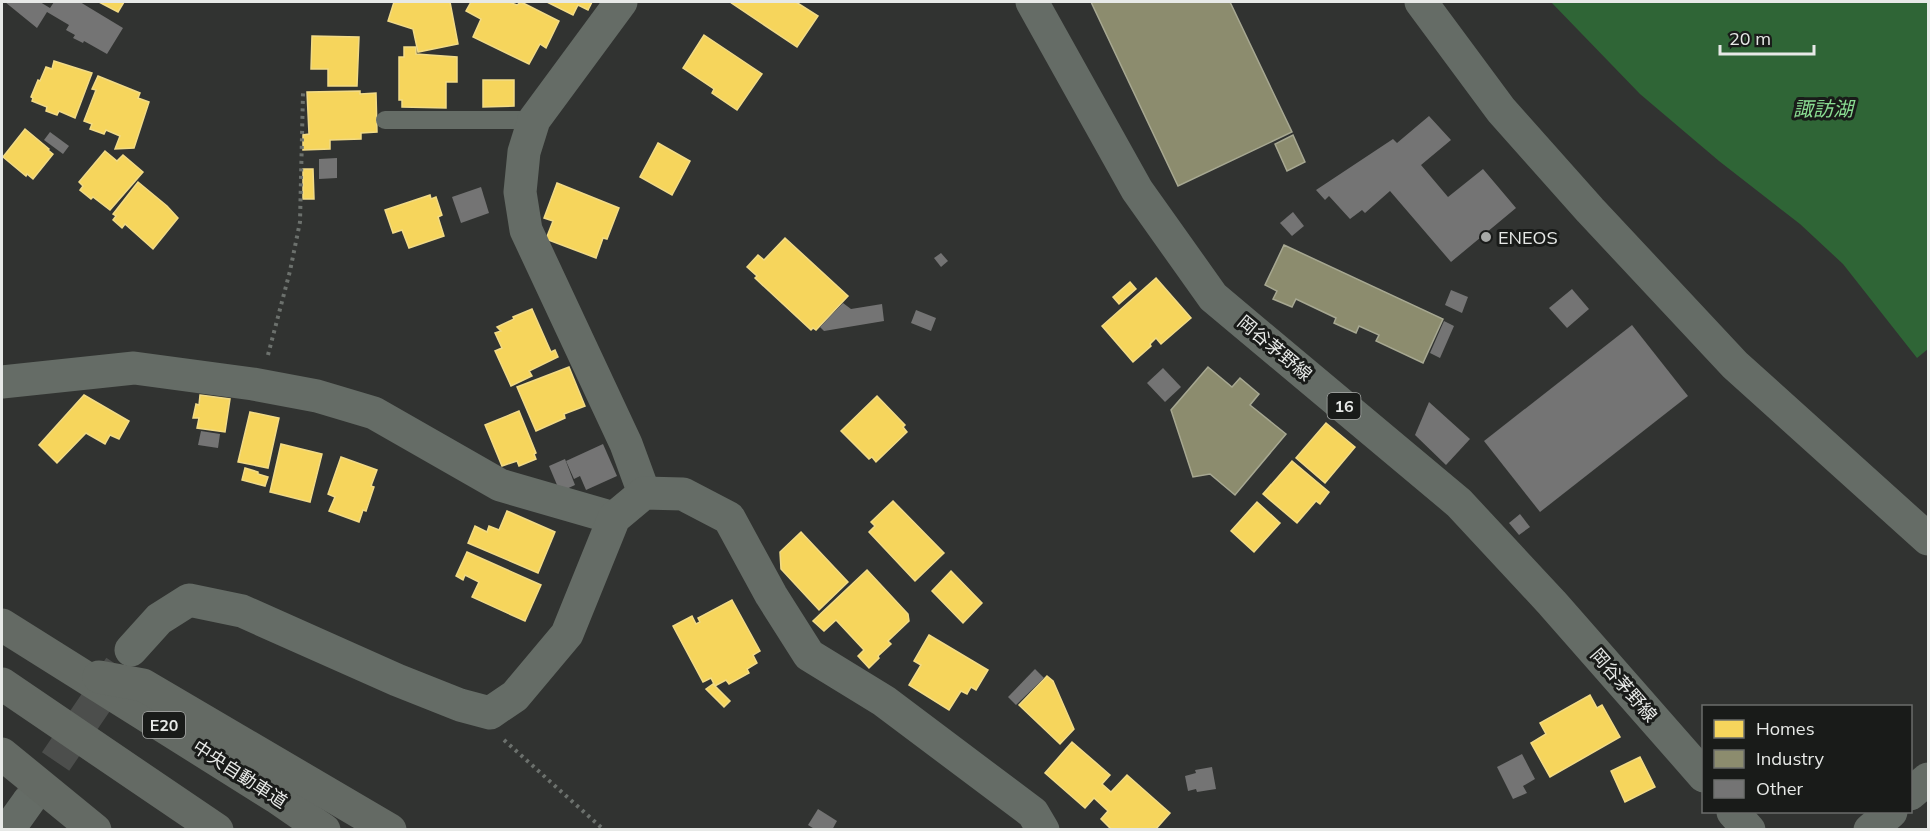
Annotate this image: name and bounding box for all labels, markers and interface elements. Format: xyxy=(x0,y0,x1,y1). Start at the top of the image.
scale bar xyxy=(1720,18,1814,56)
text: 20 m xyxy=(1729,27,1771,50)
water label: 諏訪湖 xyxy=(1793,96,1856,121)
place label: ENEOS xyxy=(1498,226,1558,249)
marker: ENEOS xyxy=(1479,230,1493,244)
street label: 岡谷茅野線 xyxy=(1233,310,1317,386)
road number: 16 xyxy=(1328,393,1360,419)
street label: 岡谷茅野線 xyxy=(1586,643,1662,727)
legend xyxy=(1702,705,1912,813)
road number: E20 xyxy=(143,712,185,738)
text: Homes xyxy=(1756,717,1815,740)
street label: 中央自動車道 xyxy=(188,735,292,813)
text: Industry xyxy=(1756,747,1825,770)
text: Other xyxy=(1756,777,1804,800)

